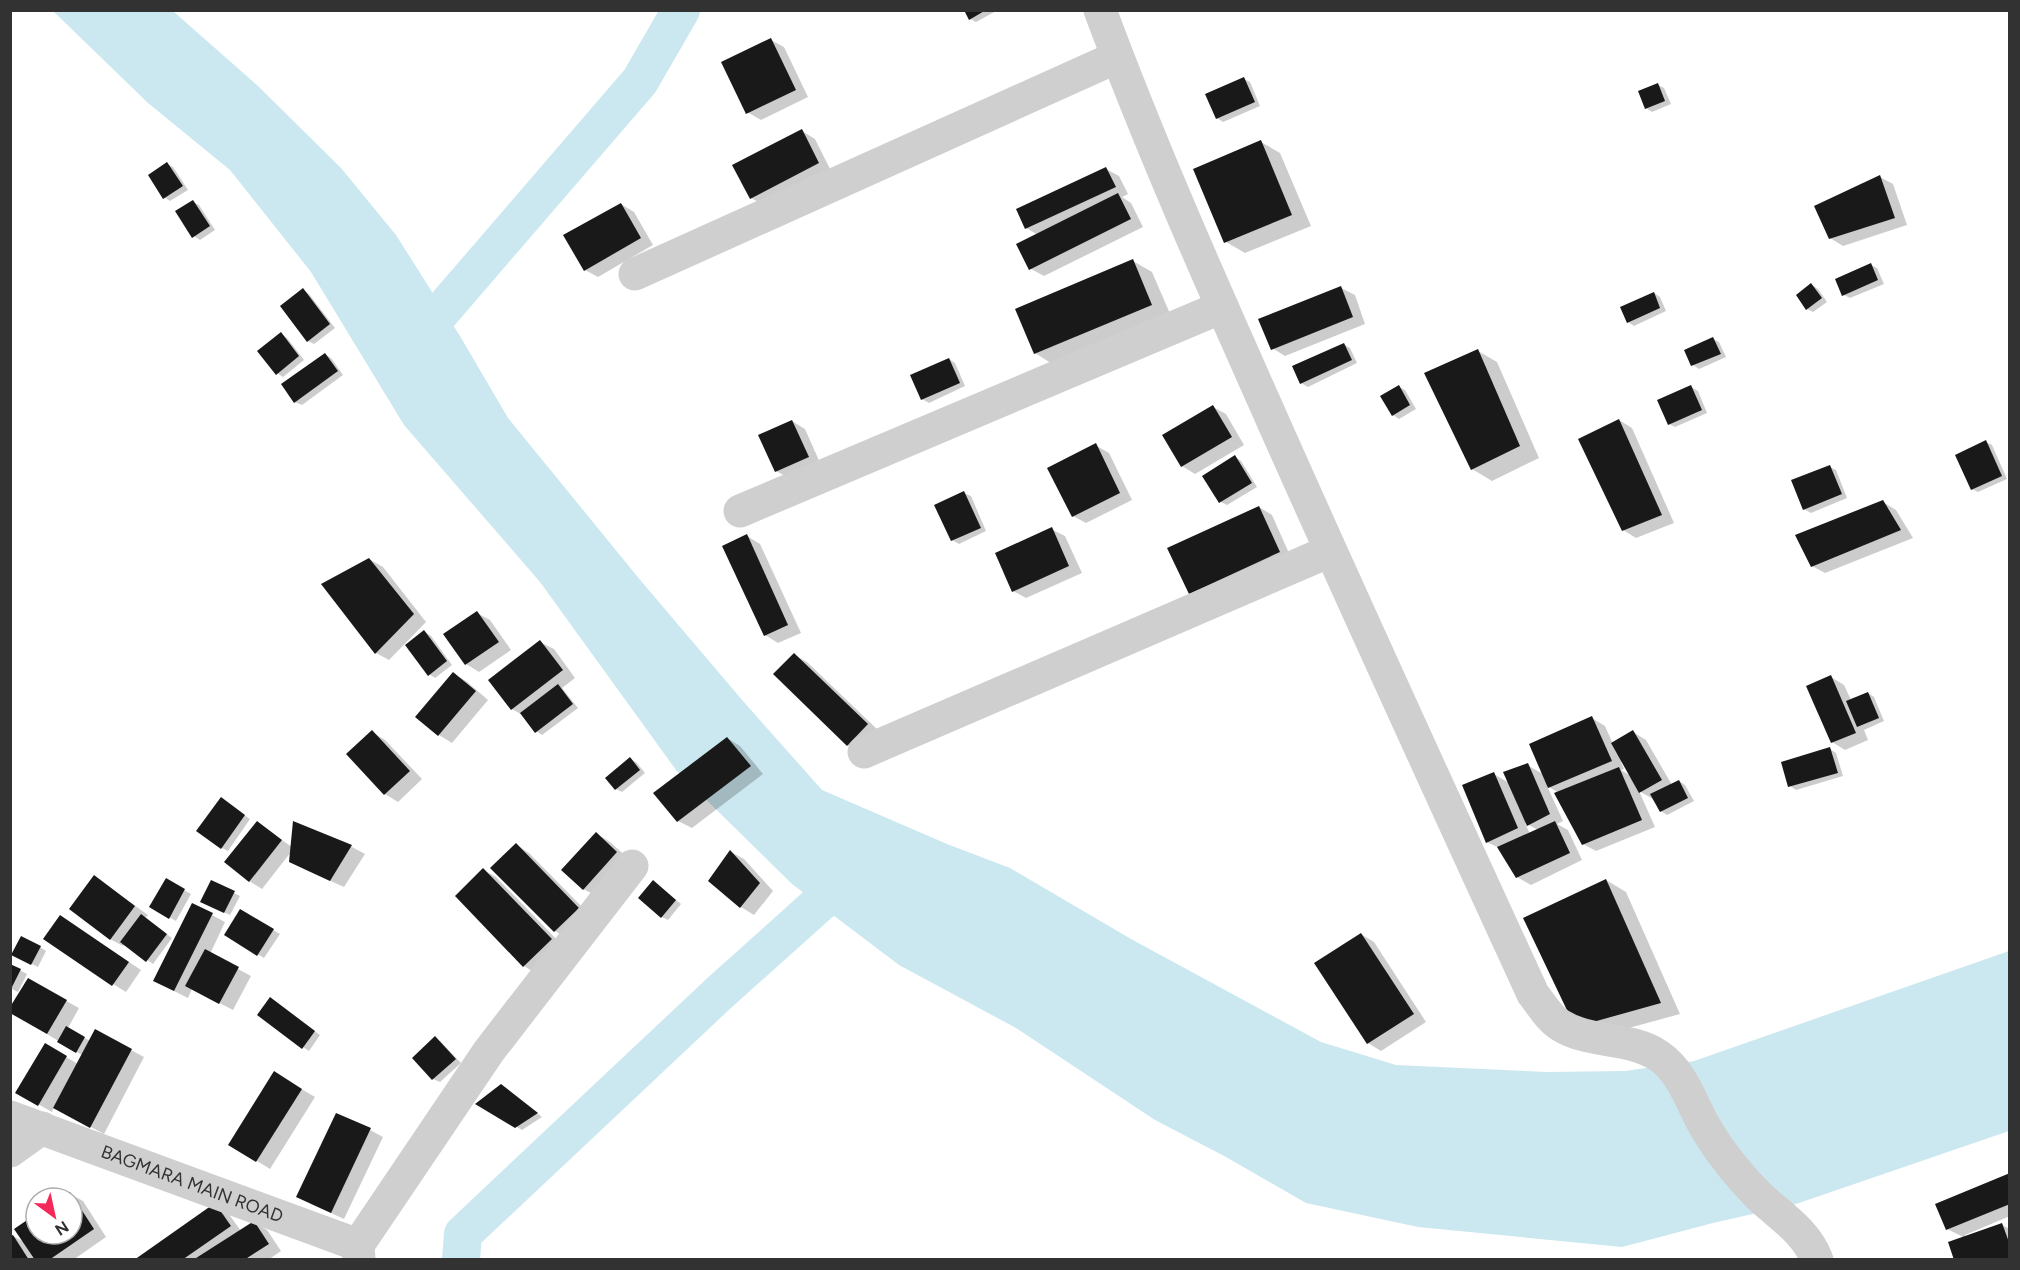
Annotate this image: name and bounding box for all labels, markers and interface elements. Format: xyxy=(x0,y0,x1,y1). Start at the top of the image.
street label: BAGMARA MAIN ROAD xyxy=(98,1140,286,1227)
north arrow xyxy=(24,1186,84,1246)
text: N xyxy=(52,1217,72,1239)

